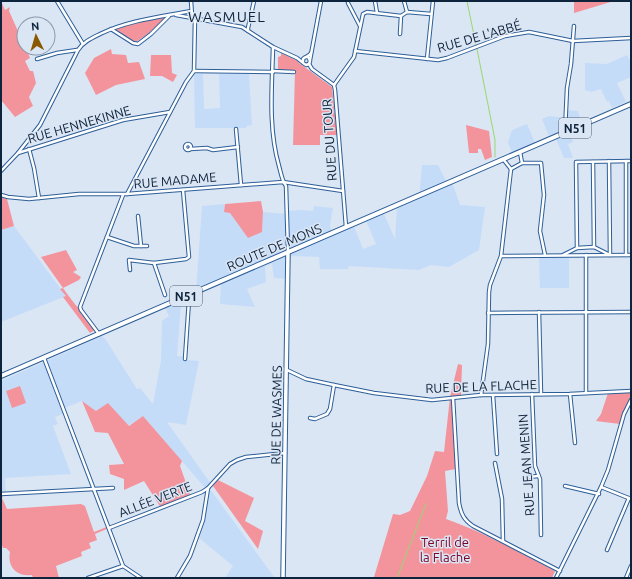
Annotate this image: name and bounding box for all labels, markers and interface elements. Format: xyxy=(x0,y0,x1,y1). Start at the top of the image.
district label: WASMUEL xyxy=(188,8,266,25)
north arrow xyxy=(16,16,56,56)
street label: RUE DE L'ABBÉ xyxy=(435,16,522,55)
text: N xyxy=(31,20,40,32)
street label: RUE DU TOUR xyxy=(319,98,339,182)
street label: RUE HENNEKINNE xyxy=(26,103,132,145)
road number: N51 xyxy=(559,118,591,138)
street label: RUE MADAME xyxy=(133,169,217,191)
street label: ROUTE DE MONS xyxy=(225,221,324,273)
road number: N51 xyxy=(170,286,202,306)
street label: RUE DE WASMES xyxy=(268,365,284,465)
street label: RUE DE LA FLACHE xyxy=(425,377,537,395)
street label: RUE JEAN MENIN xyxy=(515,413,537,517)
street label: ALLÉE VERTE xyxy=(116,478,194,519)
park label: Terril de la Flache xyxy=(420,535,470,564)

